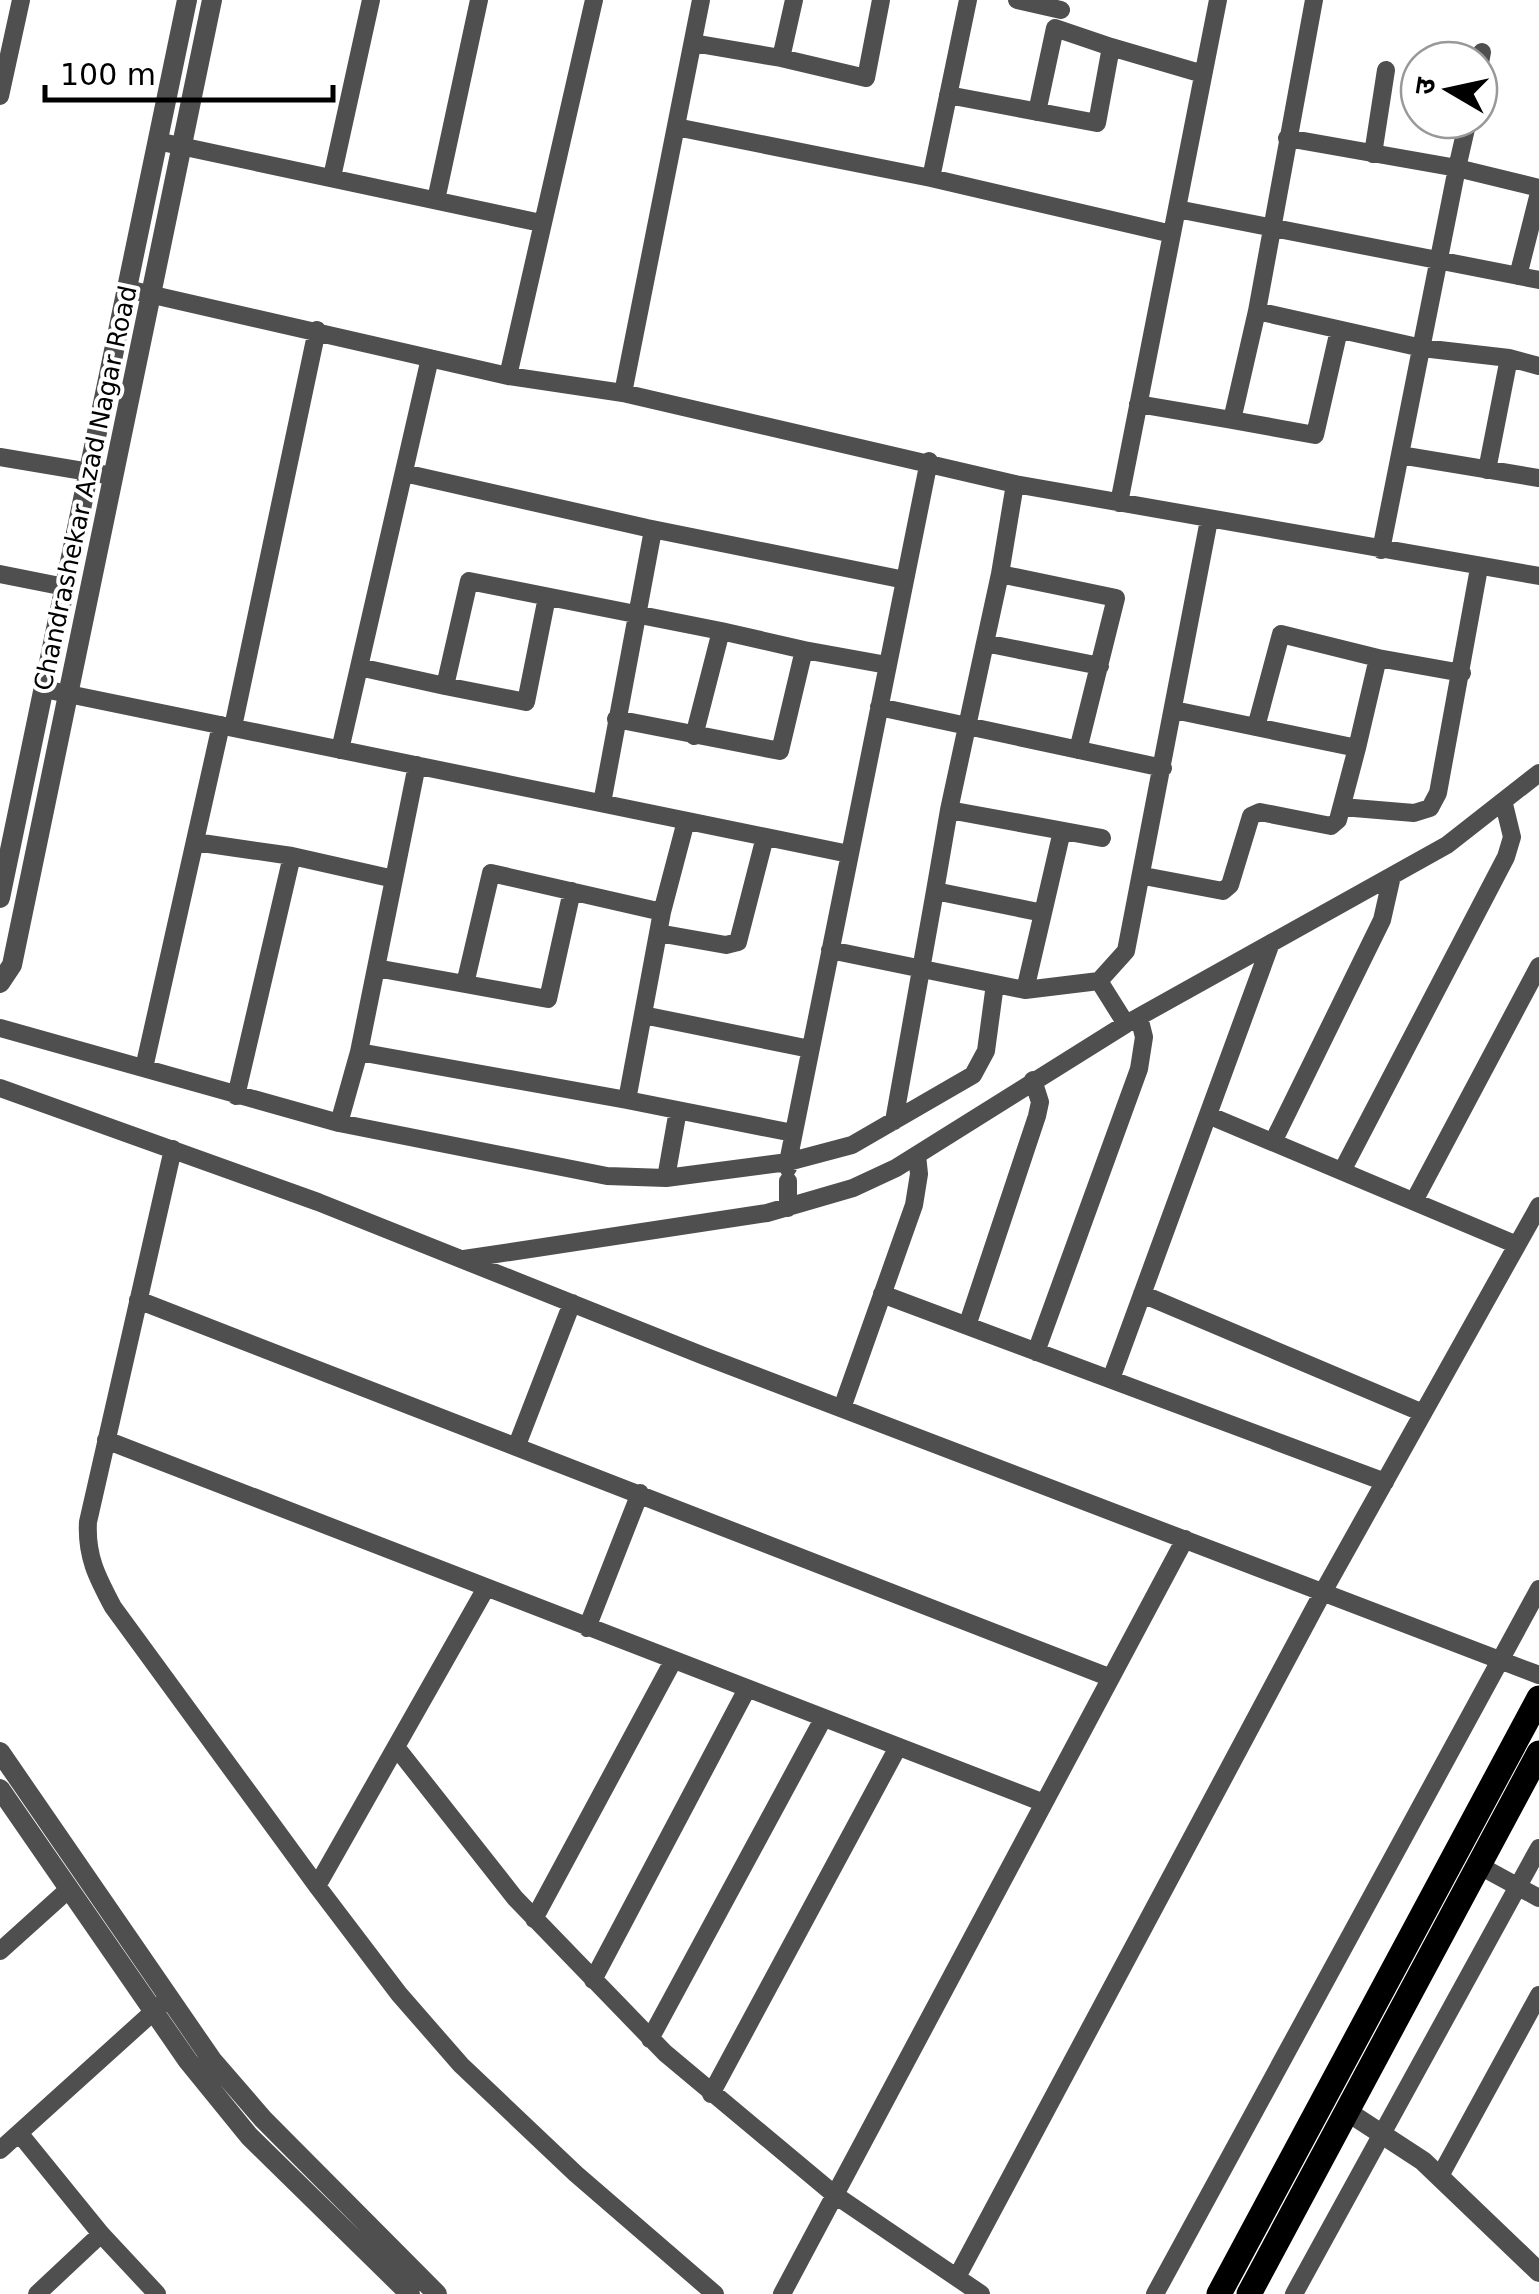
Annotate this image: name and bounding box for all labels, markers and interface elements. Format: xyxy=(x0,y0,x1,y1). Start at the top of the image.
scale bar xyxy=(45,40,332,102)
north arrow xyxy=(1399,40,1499,140)
text: 100 m xyxy=(60,57,156,92)
text: उ xyxy=(1407,75,1442,97)
street label: Chandrashekar Azad Nagar Road xyxy=(28,283,143,693)

